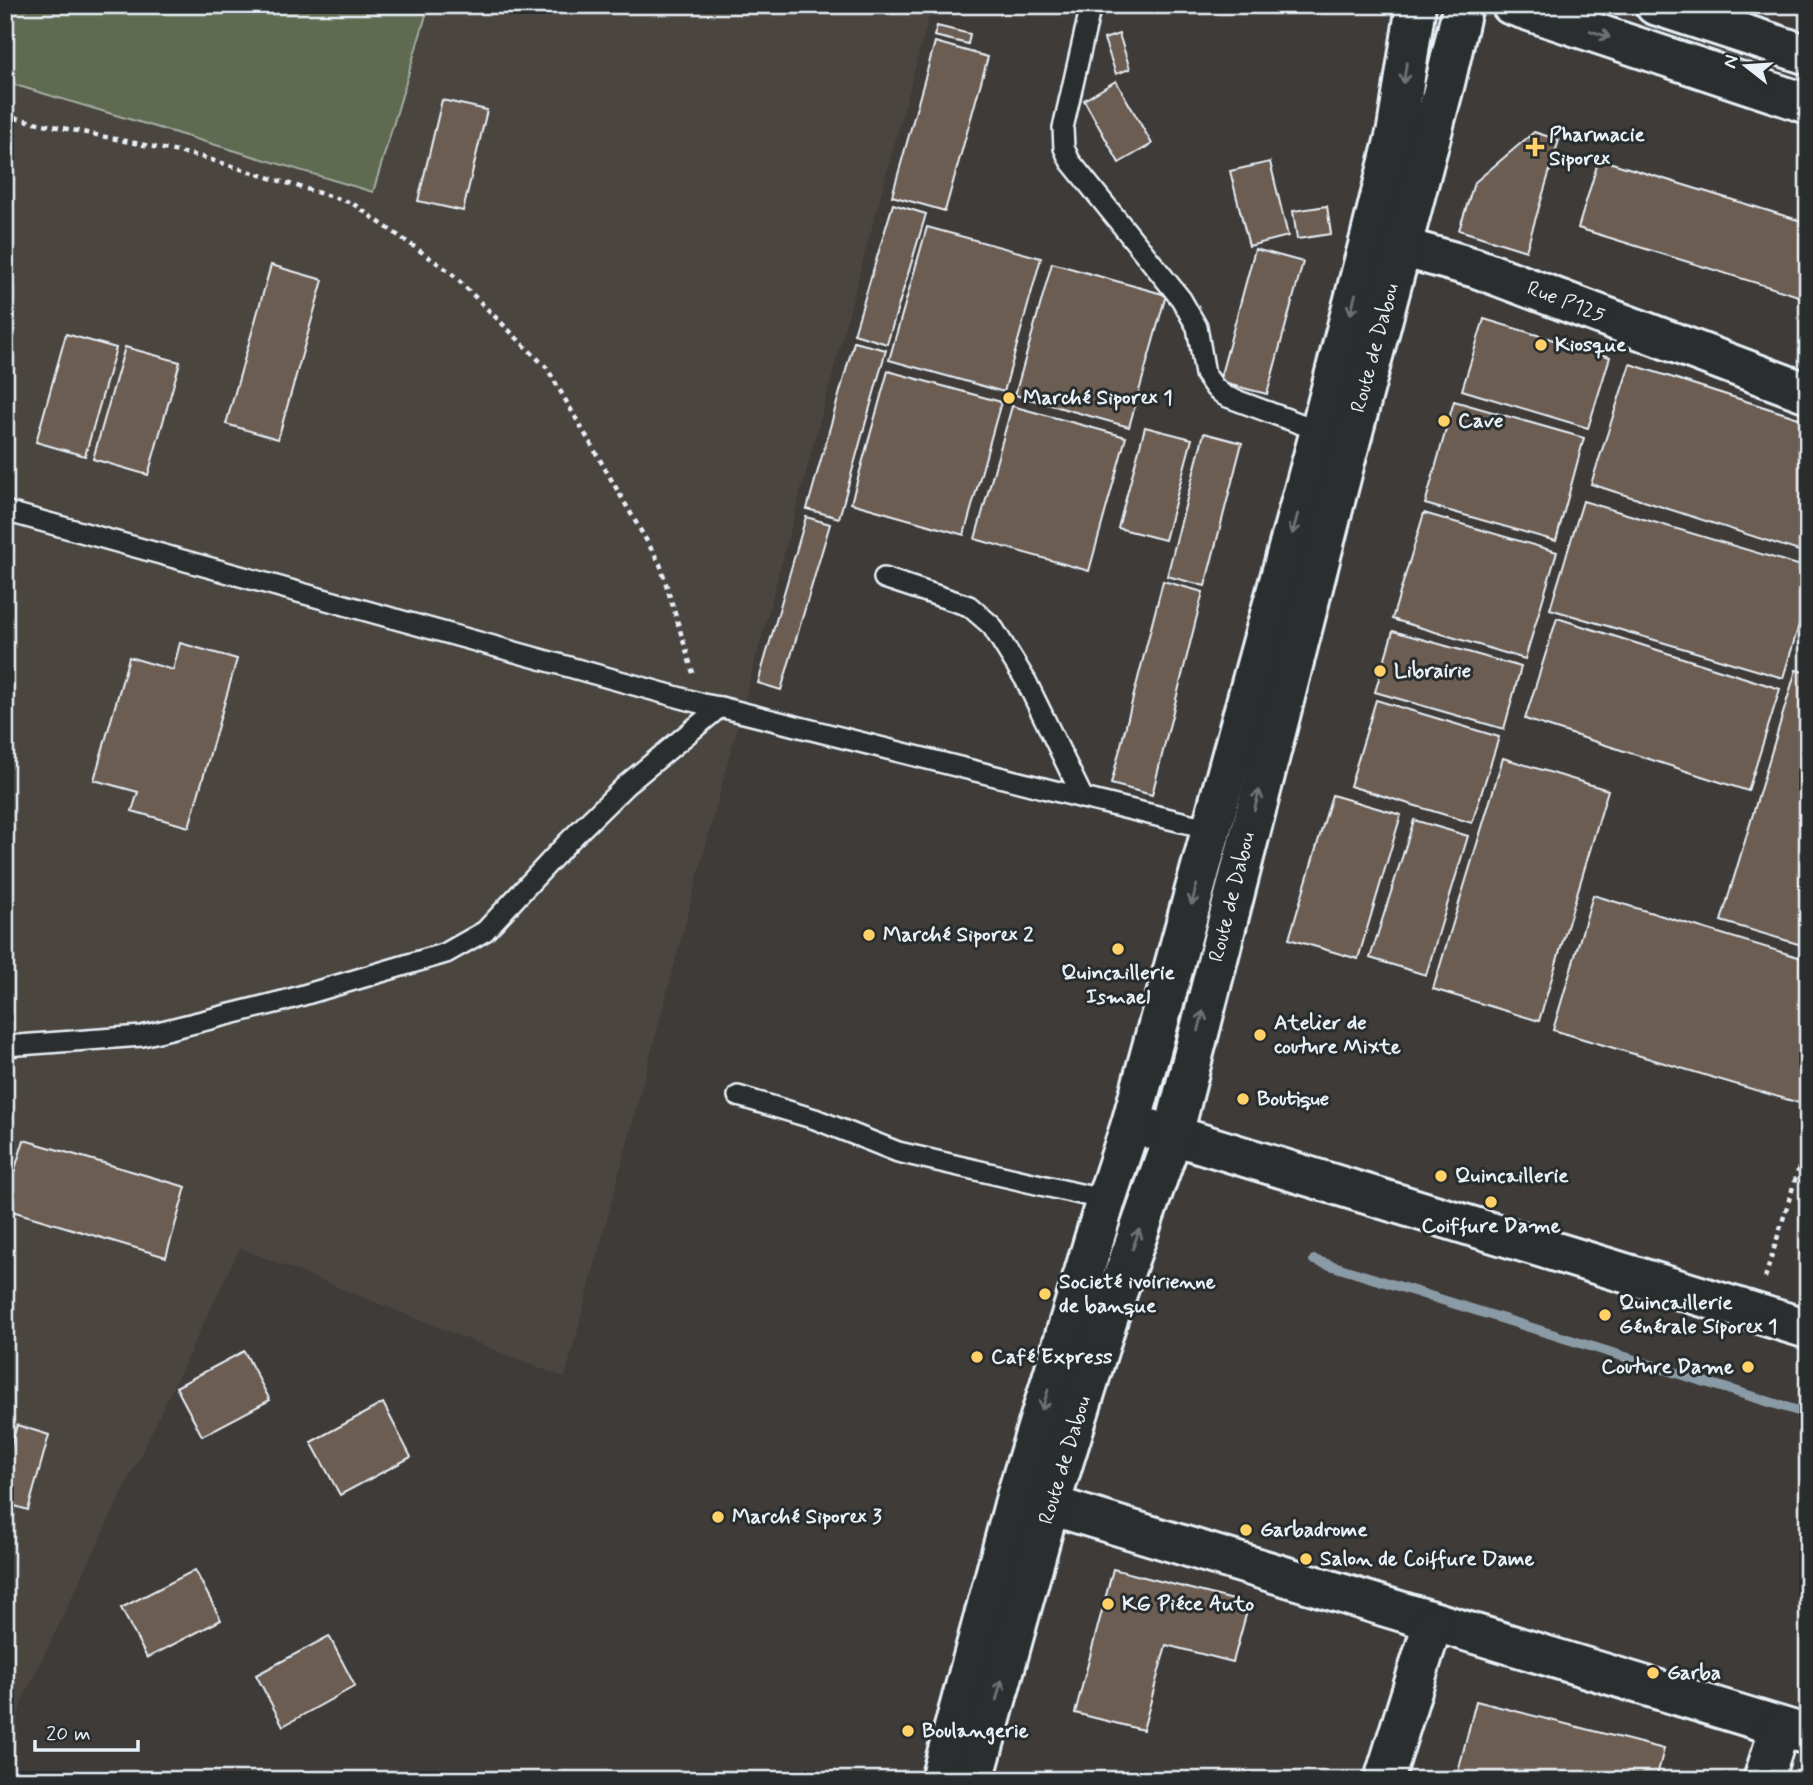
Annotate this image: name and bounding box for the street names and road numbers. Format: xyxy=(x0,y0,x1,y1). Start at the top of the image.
street label: Rue P125 xyxy=(1523,274,1609,330)
street label: Route de Dabou xyxy=(1344,280,1406,416)
street label: Route de Dabou xyxy=(1202,829,1262,965)
street label: Route de Dabou xyxy=(1032,1392,1098,1528)

